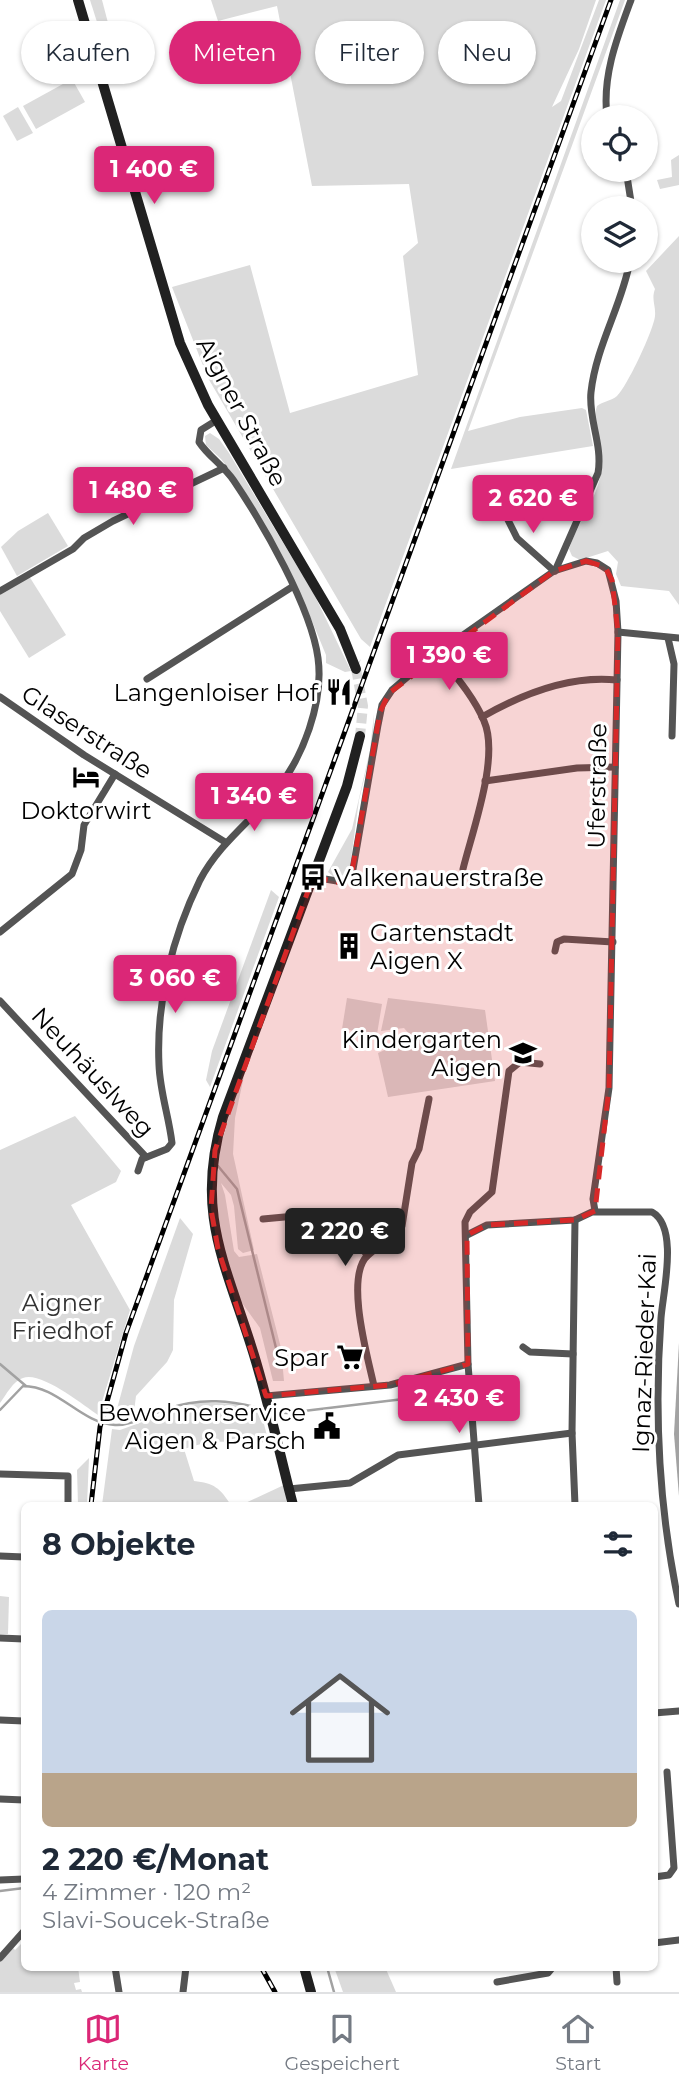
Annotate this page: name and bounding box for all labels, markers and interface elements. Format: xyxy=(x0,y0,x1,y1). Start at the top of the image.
chip: Kaufen xyxy=(21,21,155,84)
chip: Mieten xyxy=(169,21,301,84)
chip: Filter xyxy=(315,21,424,84)
chip: Neu xyxy=(438,21,536,84)
map controls xyxy=(581,105,658,273)
button: locate xyxy=(581,105,658,182)
pin: 1 400 € xyxy=(89,146,219,206)
text: 1 400 € xyxy=(110,155,198,183)
button: layers xyxy=(581,196,658,273)
street label: Aigner Straße xyxy=(191,333,293,491)
pin: 1 480 € xyxy=(68,468,198,527)
text: 1 480 € xyxy=(89,476,177,504)
pin: 2 620 € xyxy=(468,476,598,535)
text: 2 620 € xyxy=(488,484,578,512)
pin: 1 390 € xyxy=(384,632,514,692)
text: 1 390 € xyxy=(407,641,491,669)
restaurant icon: Langenloiser Hof xyxy=(324,677,354,707)
place label: Langenloiser Hof xyxy=(114,678,319,707)
street label: Glaserstraße xyxy=(16,679,158,785)
street label: Uferstraße xyxy=(581,723,613,849)
hotel icon: Doktorwirt xyxy=(71,762,101,792)
pin: 1 340 € xyxy=(189,774,319,833)
text: 1 340 € xyxy=(211,782,297,810)
place label: Doktorwirt xyxy=(21,796,152,825)
bus stop icon: Valkenauerstraße xyxy=(298,862,328,892)
place label: Valkenauerstraße xyxy=(334,863,544,892)
place label: Gartenstadt Aigen X xyxy=(370,918,514,975)
building icon: Gartenstadt Aigen X xyxy=(334,931,364,961)
pin: 3 060 € xyxy=(110,956,240,1015)
text: 3 060 € xyxy=(129,964,221,992)
street label: Neuhäuslweg xyxy=(26,1001,160,1143)
place label: Kindergarten Aigen xyxy=(342,1025,502,1082)
school or university icon: Kindergarten Aigen xyxy=(508,1038,538,1068)
pin: 2 220 € xyxy=(280,1208,410,1268)
text: 2 220 € xyxy=(301,1217,389,1245)
street label: Ignaz-Rieder-Kai xyxy=(626,1252,662,1454)
park label: Aigner Friedhof xyxy=(11,1288,113,1345)
supermarket icon: Spar xyxy=(335,1342,365,1372)
place label: Spar xyxy=(274,1343,329,1372)
pin: 2 430 € xyxy=(394,1376,524,1435)
text: 2 430 € xyxy=(414,1384,504,1412)
place label: Bewohnerservice Aigen & Parsch xyxy=(98,1398,306,1455)
public building icon: Bewohnerservice Aigen & Parsch xyxy=(312,1411,342,1441)
icon: filters xyxy=(599,1525,637,1563)
text: 8 Objekte xyxy=(42,1526,195,1563)
icon: home xyxy=(277,1655,403,1781)
text: 2 220 €/Monat xyxy=(42,1841,269,1878)
text: 4 Zimmer · 120 m² xyxy=(42,1878,251,1906)
text: Slavi-Soucek-Straße xyxy=(42,1906,270,1934)
tab: Karte xyxy=(78,2010,129,2075)
tab: Gespeichert xyxy=(284,2010,400,2075)
tab: Start xyxy=(555,2010,601,2075)

